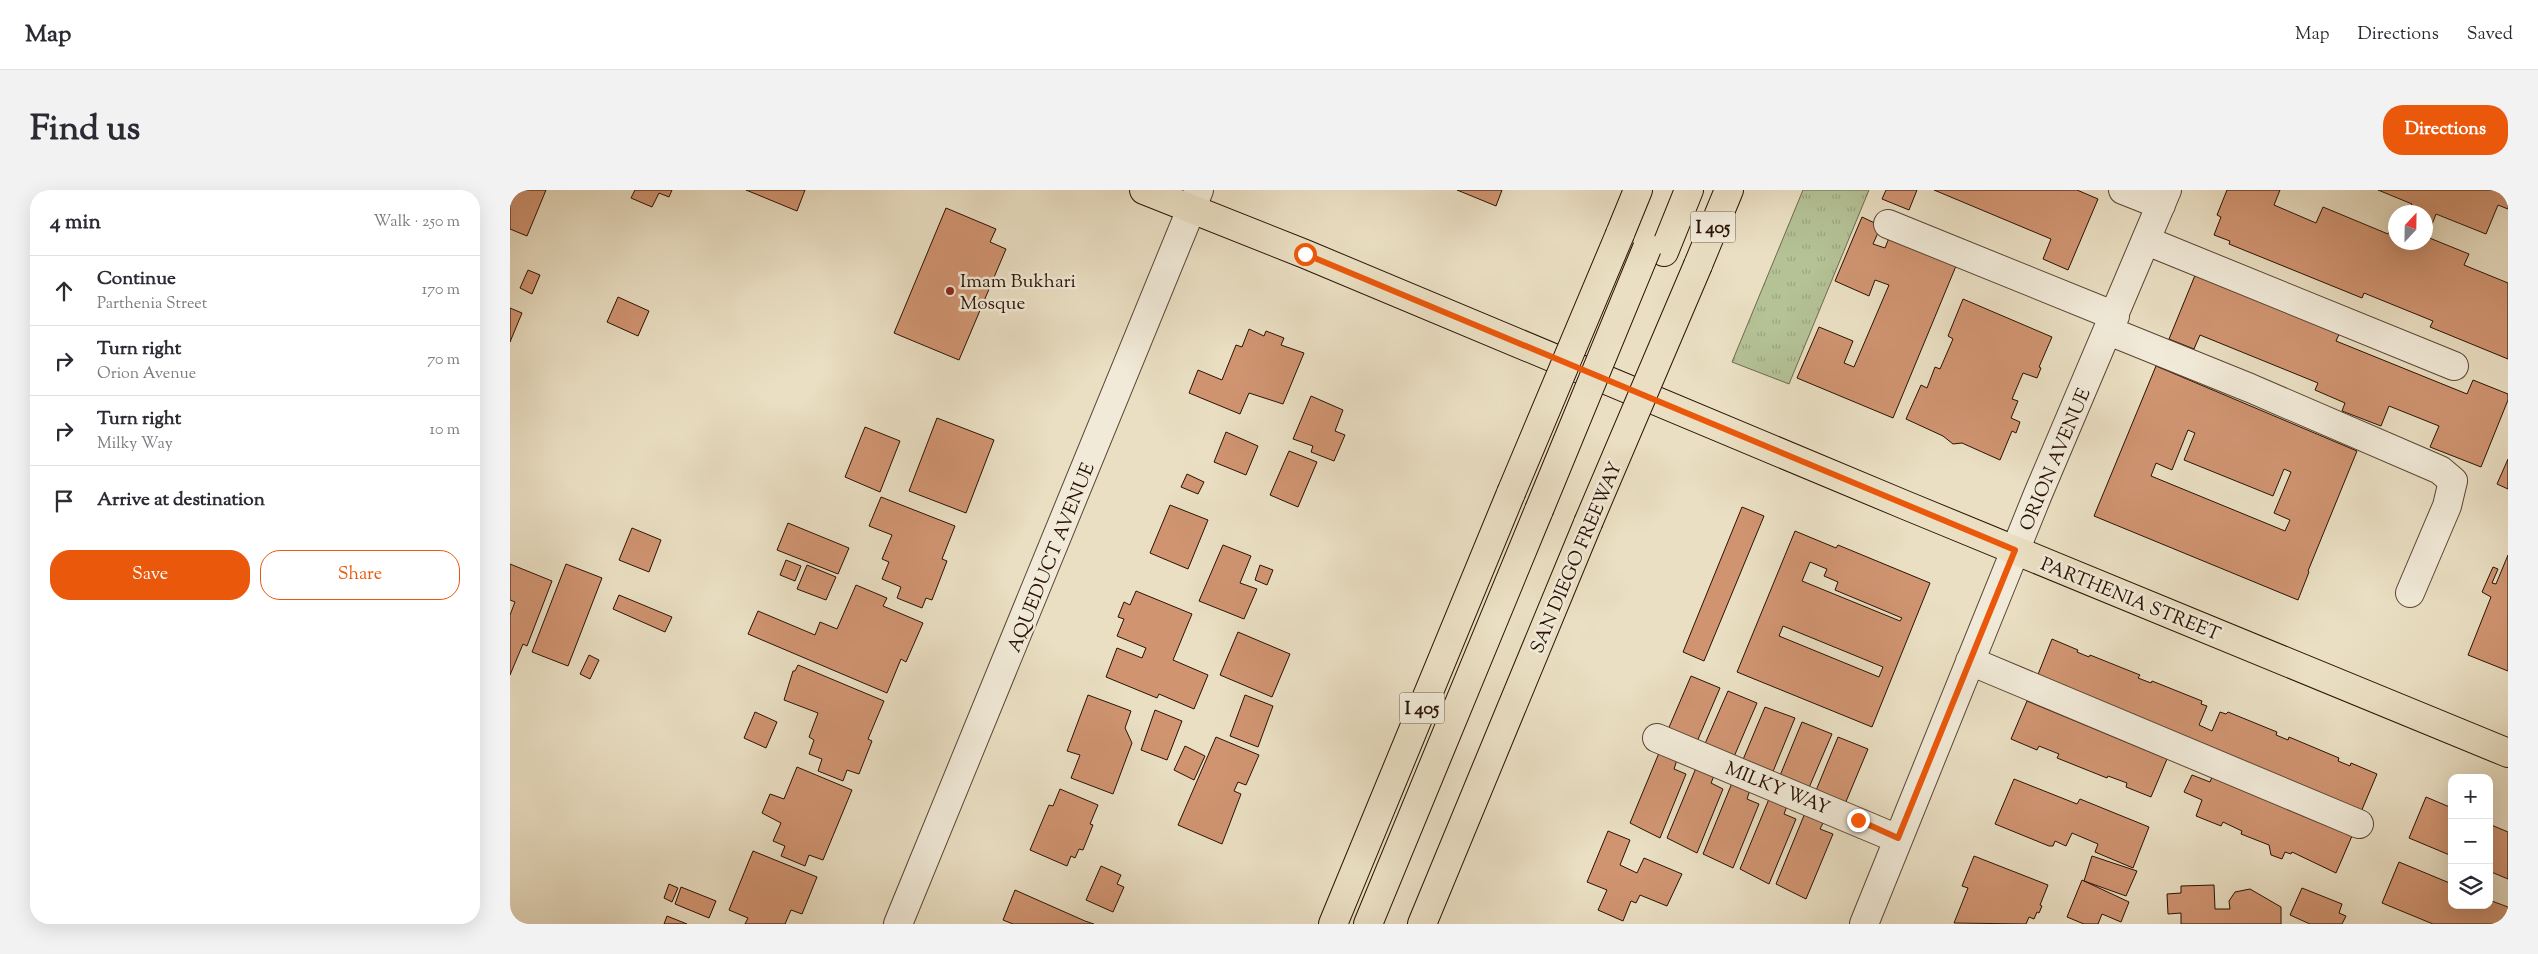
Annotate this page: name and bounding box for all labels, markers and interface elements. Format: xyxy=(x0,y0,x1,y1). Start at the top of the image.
text: Map xyxy=(25,18,71,52)
text: Map xyxy=(2295,22,2330,48)
text: Directions xyxy=(2358,22,2439,48)
text: Saved xyxy=(2467,22,2513,48)
text: Find us xyxy=(30,105,140,156)
button: Directions xyxy=(2383,105,2508,155)
north arrow xyxy=(2388,205,2433,250)
text: 4 min xyxy=(50,208,101,238)
text: Walk · 250 m xyxy=(374,211,460,234)
road number: I 405 xyxy=(1690,212,1736,242)
route start xyxy=(1294,243,1317,266)
text: Continue xyxy=(97,266,176,293)
place label: Imam Bukhari Mosque xyxy=(960,269,1076,318)
icon: ahead xyxy=(50,277,78,305)
text: 170 m xyxy=(422,279,460,302)
marker: Imam Bukhari Mosque xyxy=(944,285,956,297)
text: Parthenia Street xyxy=(97,293,207,316)
text: Turn right xyxy=(97,336,181,363)
icon: right xyxy=(50,347,78,375)
text: 70 m xyxy=(427,349,460,372)
text: Orion Avenue xyxy=(97,363,196,386)
street label: ORION AVENUE xyxy=(2014,384,2099,536)
text: Turn right xyxy=(97,406,181,433)
icon: right xyxy=(50,417,78,445)
text: 10 m xyxy=(430,419,460,442)
text: Milky Way xyxy=(97,433,173,456)
street label: SAN DIEGO FREEWAY xyxy=(1525,458,1630,658)
street label: AQUEDUCT AVENUE xyxy=(1002,459,1103,657)
icon: arrive xyxy=(50,487,78,515)
text: Arrive at destination xyxy=(97,487,265,514)
button: Save xyxy=(50,550,250,600)
button: Share xyxy=(260,550,460,600)
street label: PARTHENIA STREET xyxy=(2036,552,2224,649)
road number: I 405 xyxy=(1400,692,1444,724)
street label: MILKY WAY xyxy=(1721,756,1834,823)
map controls xyxy=(2448,774,2493,909)
button: + xyxy=(2448,774,2493,819)
route end xyxy=(1847,809,1870,832)
button: − xyxy=(2448,819,2493,864)
button: layers xyxy=(2448,864,2493,909)

